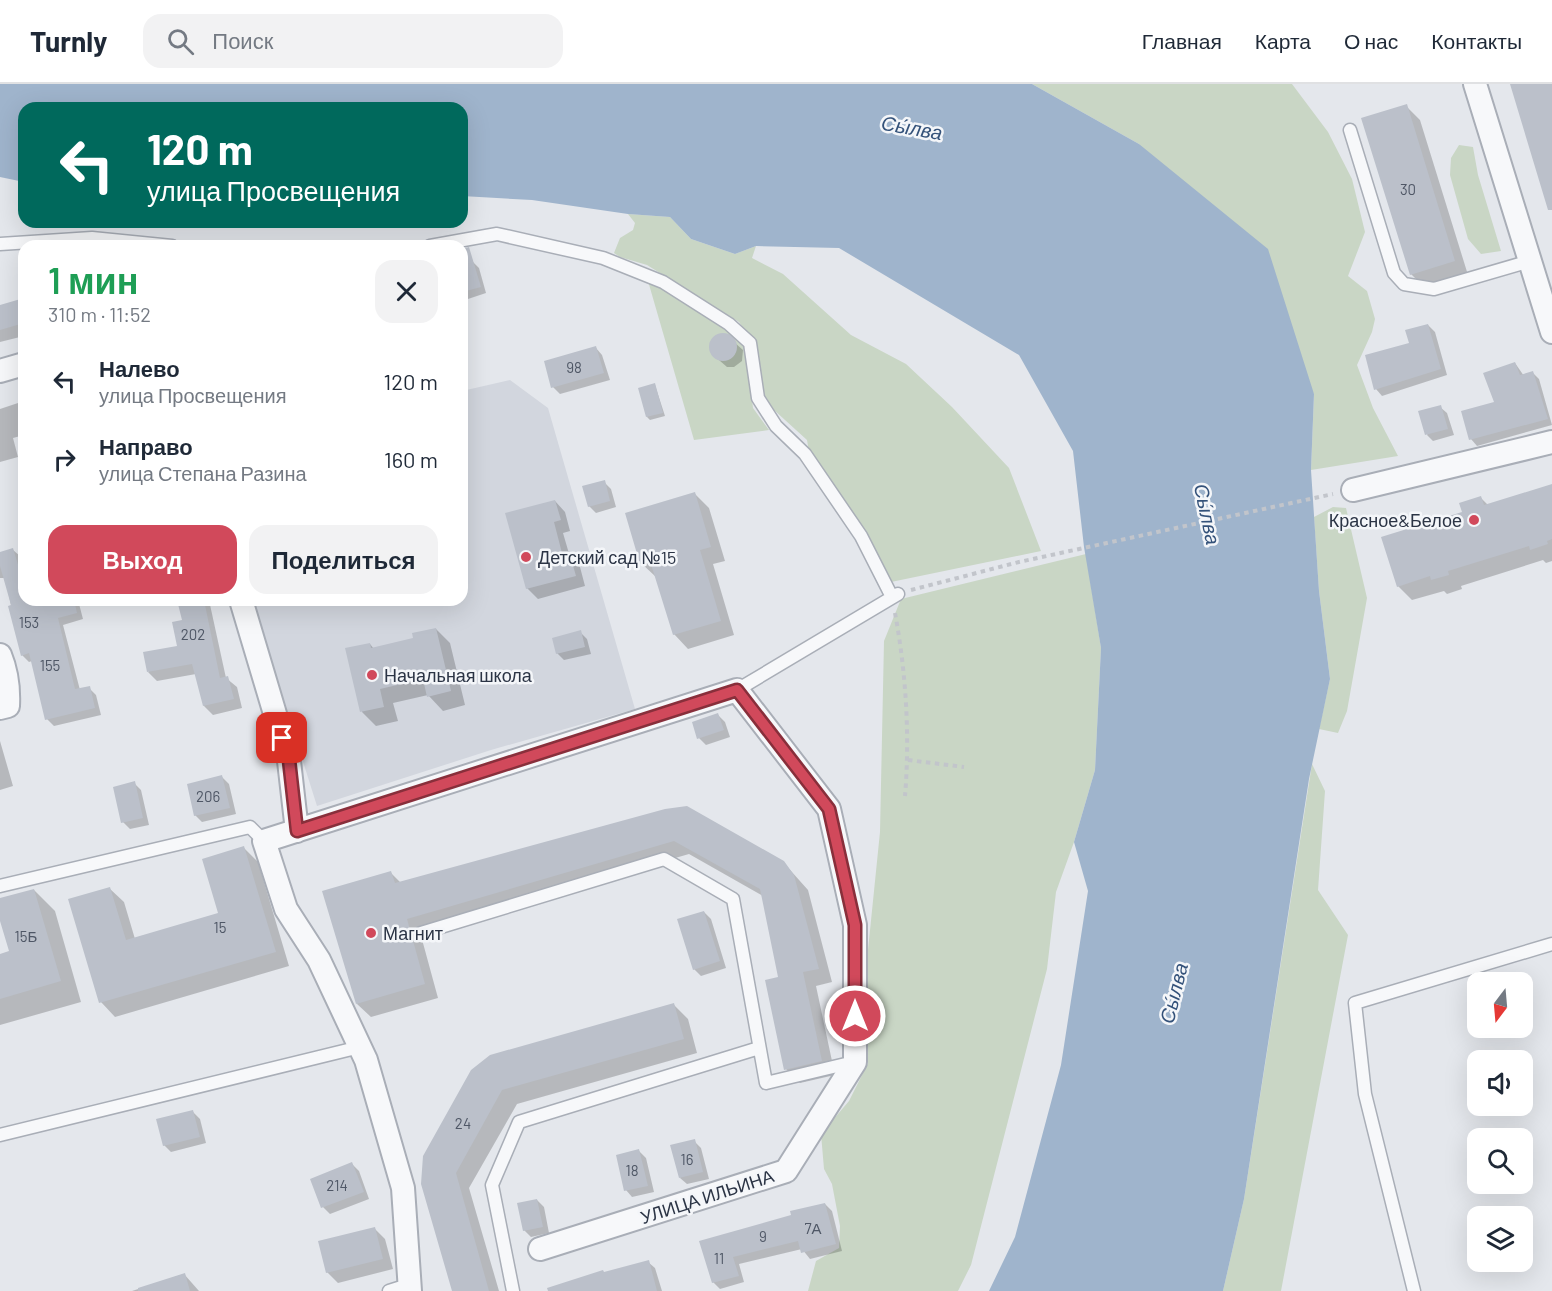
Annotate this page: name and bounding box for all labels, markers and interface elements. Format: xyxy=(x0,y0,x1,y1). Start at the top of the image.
search box xyxy=(143,14,563,68)
text: Turnly xyxy=(30,24,107,58)
icon: search xyxy=(164,25,197,58)
text: Поиск xyxy=(212,27,273,53)
text: Главная xyxy=(1142,28,1222,53)
text: Карта xyxy=(1255,28,1311,53)
text: О нас xyxy=(1344,28,1398,53)
text: Контакты xyxy=(1431,28,1522,53)
water label: Сы́лва xyxy=(880,110,944,144)
text: 120 m xyxy=(147,123,253,173)
icon: left xyxy=(48,126,126,204)
text: улица Просвещения xyxy=(147,174,400,206)
house number: 30 xyxy=(1400,180,1416,198)
text: 1 мин xyxy=(48,258,138,301)
button: close xyxy=(375,260,438,323)
text: 310 m · 11:52 xyxy=(48,302,151,326)
text: Налево xyxy=(99,355,180,381)
house number: 98 xyxy=(566,358,582,376)
icon: left xyxy=(48,365,81,398)
text: 120 m xyxy=(383,368,438,394)
text: улица Просвещения xyxy=(99,383,287,407)
text: Направо xyxy=(99,433,193,459)
icon: right xyxy=(48,443,81,476)
text: 160 m xyxy=(384,446,438,472)
text: улица Степана Разина xyxy=(99,461,307,485)
water label: Сы́лва xyxy=(1190,481,1226,547)
place label: Красное&Белое xyxy=(1329,509,1462,531)
marker: Красное&Белое xyxy=(1467,513,1481,527)
button: Выход xyxy=(48,525,237,594)
button: Поделиться xyxy=(249,525,438,594)
place label: Детский сад №15 xyxy=(538,546,676,568)
marker: Детский сад №15 xyxy=(519,550,533,564)
house number: 153 xyxy=(19,613,39,631)
house number: 202 xyxy=(181,625,205,643)
house number: 155 xyxy=(40,656,60,674)
place label: Начальная школа xyxy=(384,664,533,686)
marker: Начальная школа xyxy=(365,668,379,682)
pin xyxy=(256,712,307,763)
icon: arrive xyxy=(265,721,298,754)
house number: 206 xyxy=(196,787,220,805)
house number: 15 xyxy=(214,918,226,936)
place label: Магнит xyxy=(383,922,443,944)
marker: Магнит xyxy=(364,926,378,940)
house number: 15Б xyxy=(15,927,38,945)
water label: Сы́лва xyxy=(1154,960,1192,1026)
north arrow xyxy=(1467,972,1533,1038)
map controls xyxy=(1467,972,1533,1272)
position arrow xyxy=(823,984,887,1048)
button: sound xyxy=(1467,1050,1533,1116)
house number: 24 xyxy=(455,1114,471,1132)
button: search xyxy=(1467,1128,1533,1194)
house number: 16 xyxy=(681,1150,693,1168)
house number: 18 xyxy=(625,1161,639,1179)
street label: УЛИЦА ИЛЬИНА xyxy=(637,1164,777,1228)
house number: 214 xyxy=(326,1176,348,1194)
button: layers xyxy=(1467,1206,1533,1272)
house number: 7А xyxy=(804,1219,822,1237)
house number: 9 xyxy=(759,1227,767,1245)
house number: 11 xyxy=(714,1249,724,1267)

